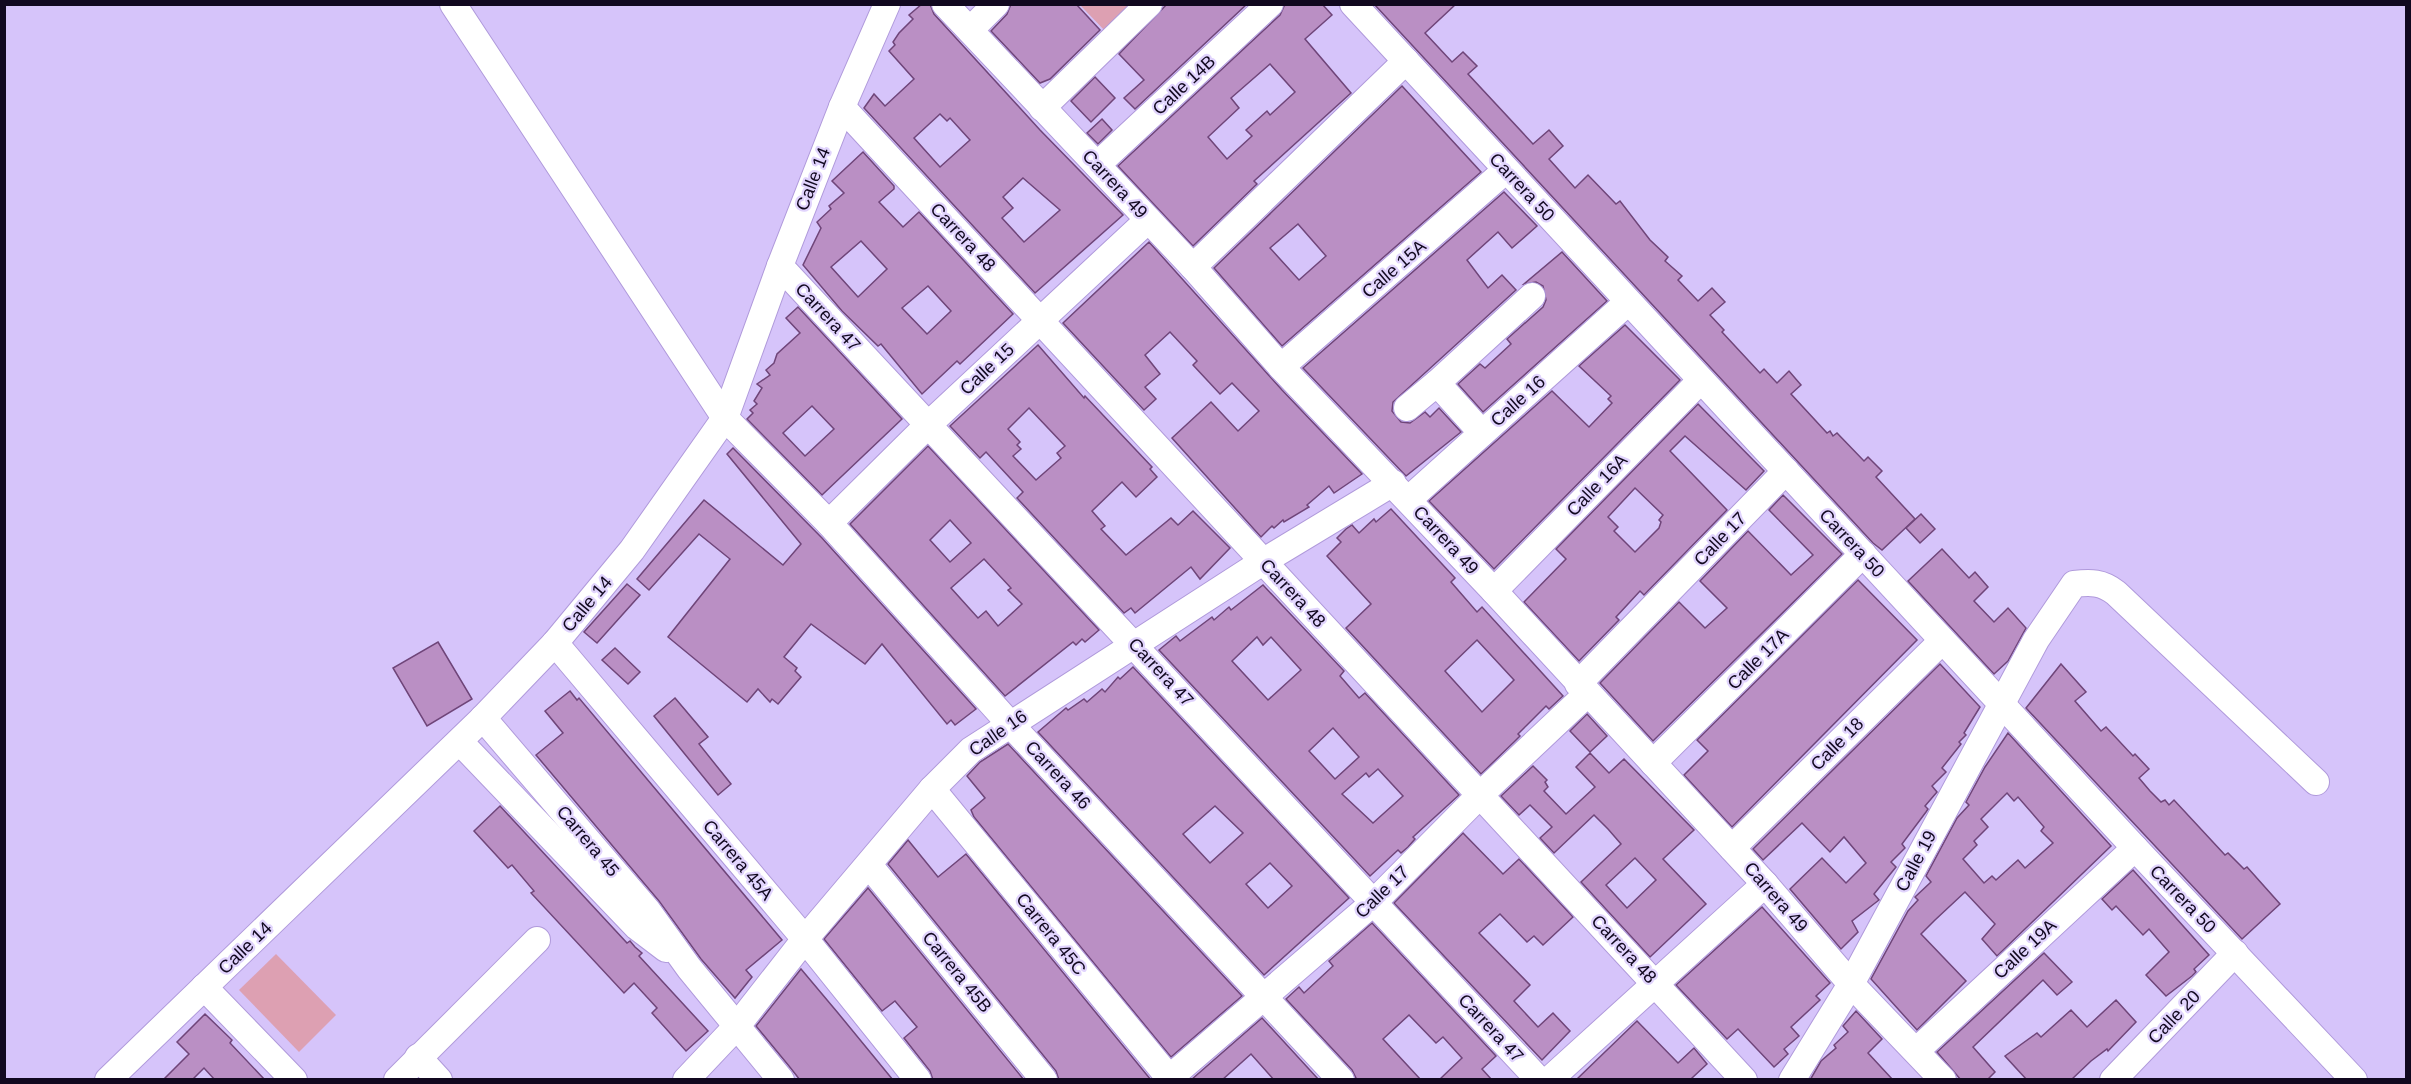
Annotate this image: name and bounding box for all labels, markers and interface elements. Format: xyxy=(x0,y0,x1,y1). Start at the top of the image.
street label: Calle 14B xyxy=(1149,51,1219,119)
street label: Calle 14 xyxy=(792,145,834,213)
street label: Carrera 49 xyxy=(1078,146,1152,222)
street label: Carrera 50 xyxy=(1485,149,1559,225)
street label: Carrera 48 xyxy=(926,199,1000,275)
street label: Calle 15A xyxy=(1358,236,1430,302)
street label: Carrera 47 xyxy=(791,279,865,355)
street label: Calle 15 xyxy=(956,339,1018,399)
street label: Calle 16 xyxy=(1487,371,1549,431)
street label: Calle 16A xyxy=(1563,450,1631,520)
street label: Carrera 49 xyxy=(1409,502,1483,578)
street label: Carrera 50 xyxy=(1815,505,1889,581)
street label: Calle 17 xyxy=(1690,508,1750,570)
street label: Carrera 48 xyxy=(1256,555,1330,631)
street label: Calle 14 xyxy=(558,572,616,636)
street label: Calle 17A xyxy=(1723,624,1793,694)
street label: Carrera 47 xyxy=(1124,634,1198,710)
street label: Calle 16 xyxy=(965,706,1031,760)
street label: Calle 18 xyxy=(1807,714,1867,774)
street label: Carrera 46 xyxy=(1021,737,1095,813)
street label: Carrera 45 xyxy=(553,802,623,880)
street label: Carrera 45A xyxy=(699,816,777,904)
street label: Calle 19 xyxy=(1892,827,1940,895)
street label: Carrera 49 xyxy=(1740,858,1812,936)
street label: Carrera 50 xyxy=(2146,861,2220,937)
street label: Calle 17 xyxy=(1351,862,1413,922)
street label: Carrera 45C xyxy=(1012,889,1090,979)
street label: Carrera 48 xyxy=(1587,911,1661,987)
street label: Calle 19A xyxy=(1990,915,2060,983)
street label: Calle 14 xyxy=(214,918,276,978)
street label: Carrera 45B xyxy=(918,928,996,1016)
street label: Calle 20 xyxy=(2144,986,2204,1048)
street label: Carrera 47 xyxy=(1454,990,1528,1066)

